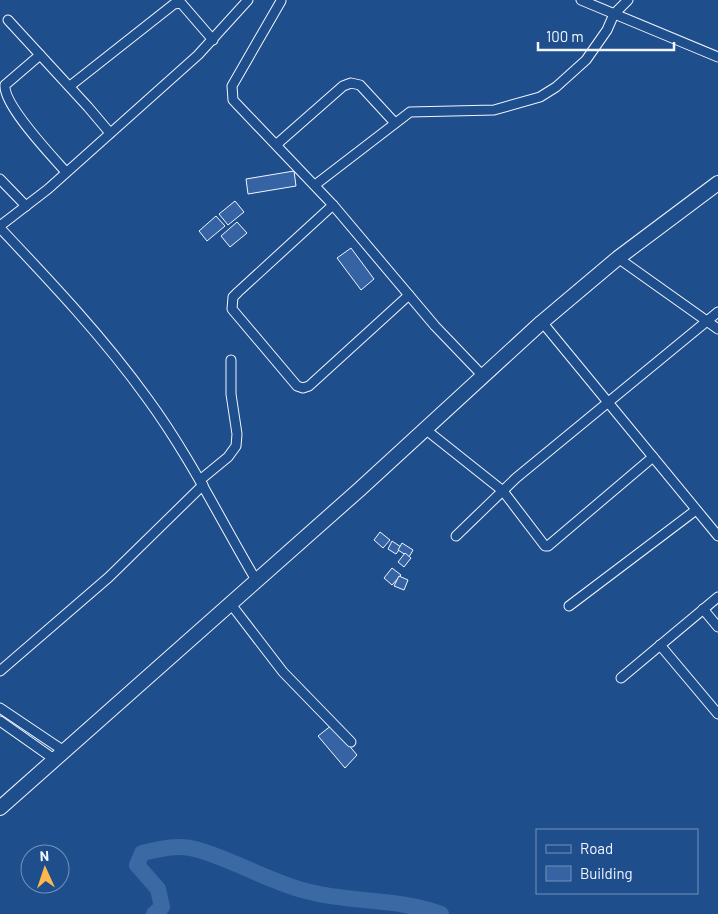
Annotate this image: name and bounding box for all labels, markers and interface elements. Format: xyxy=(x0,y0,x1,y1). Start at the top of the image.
scale bar xyxy=(538,20,674,52)
text: 100 m xyxy=(546,27,584,45)
legend xyxy=(536,829,698,894)
text: Road xyxy=(580,839,613,857)
north arrow xyxy=(20,844,70,894)
text: N xyxy=(39,847,49,864)
text: Building xyxy=(580,864,633,882)

